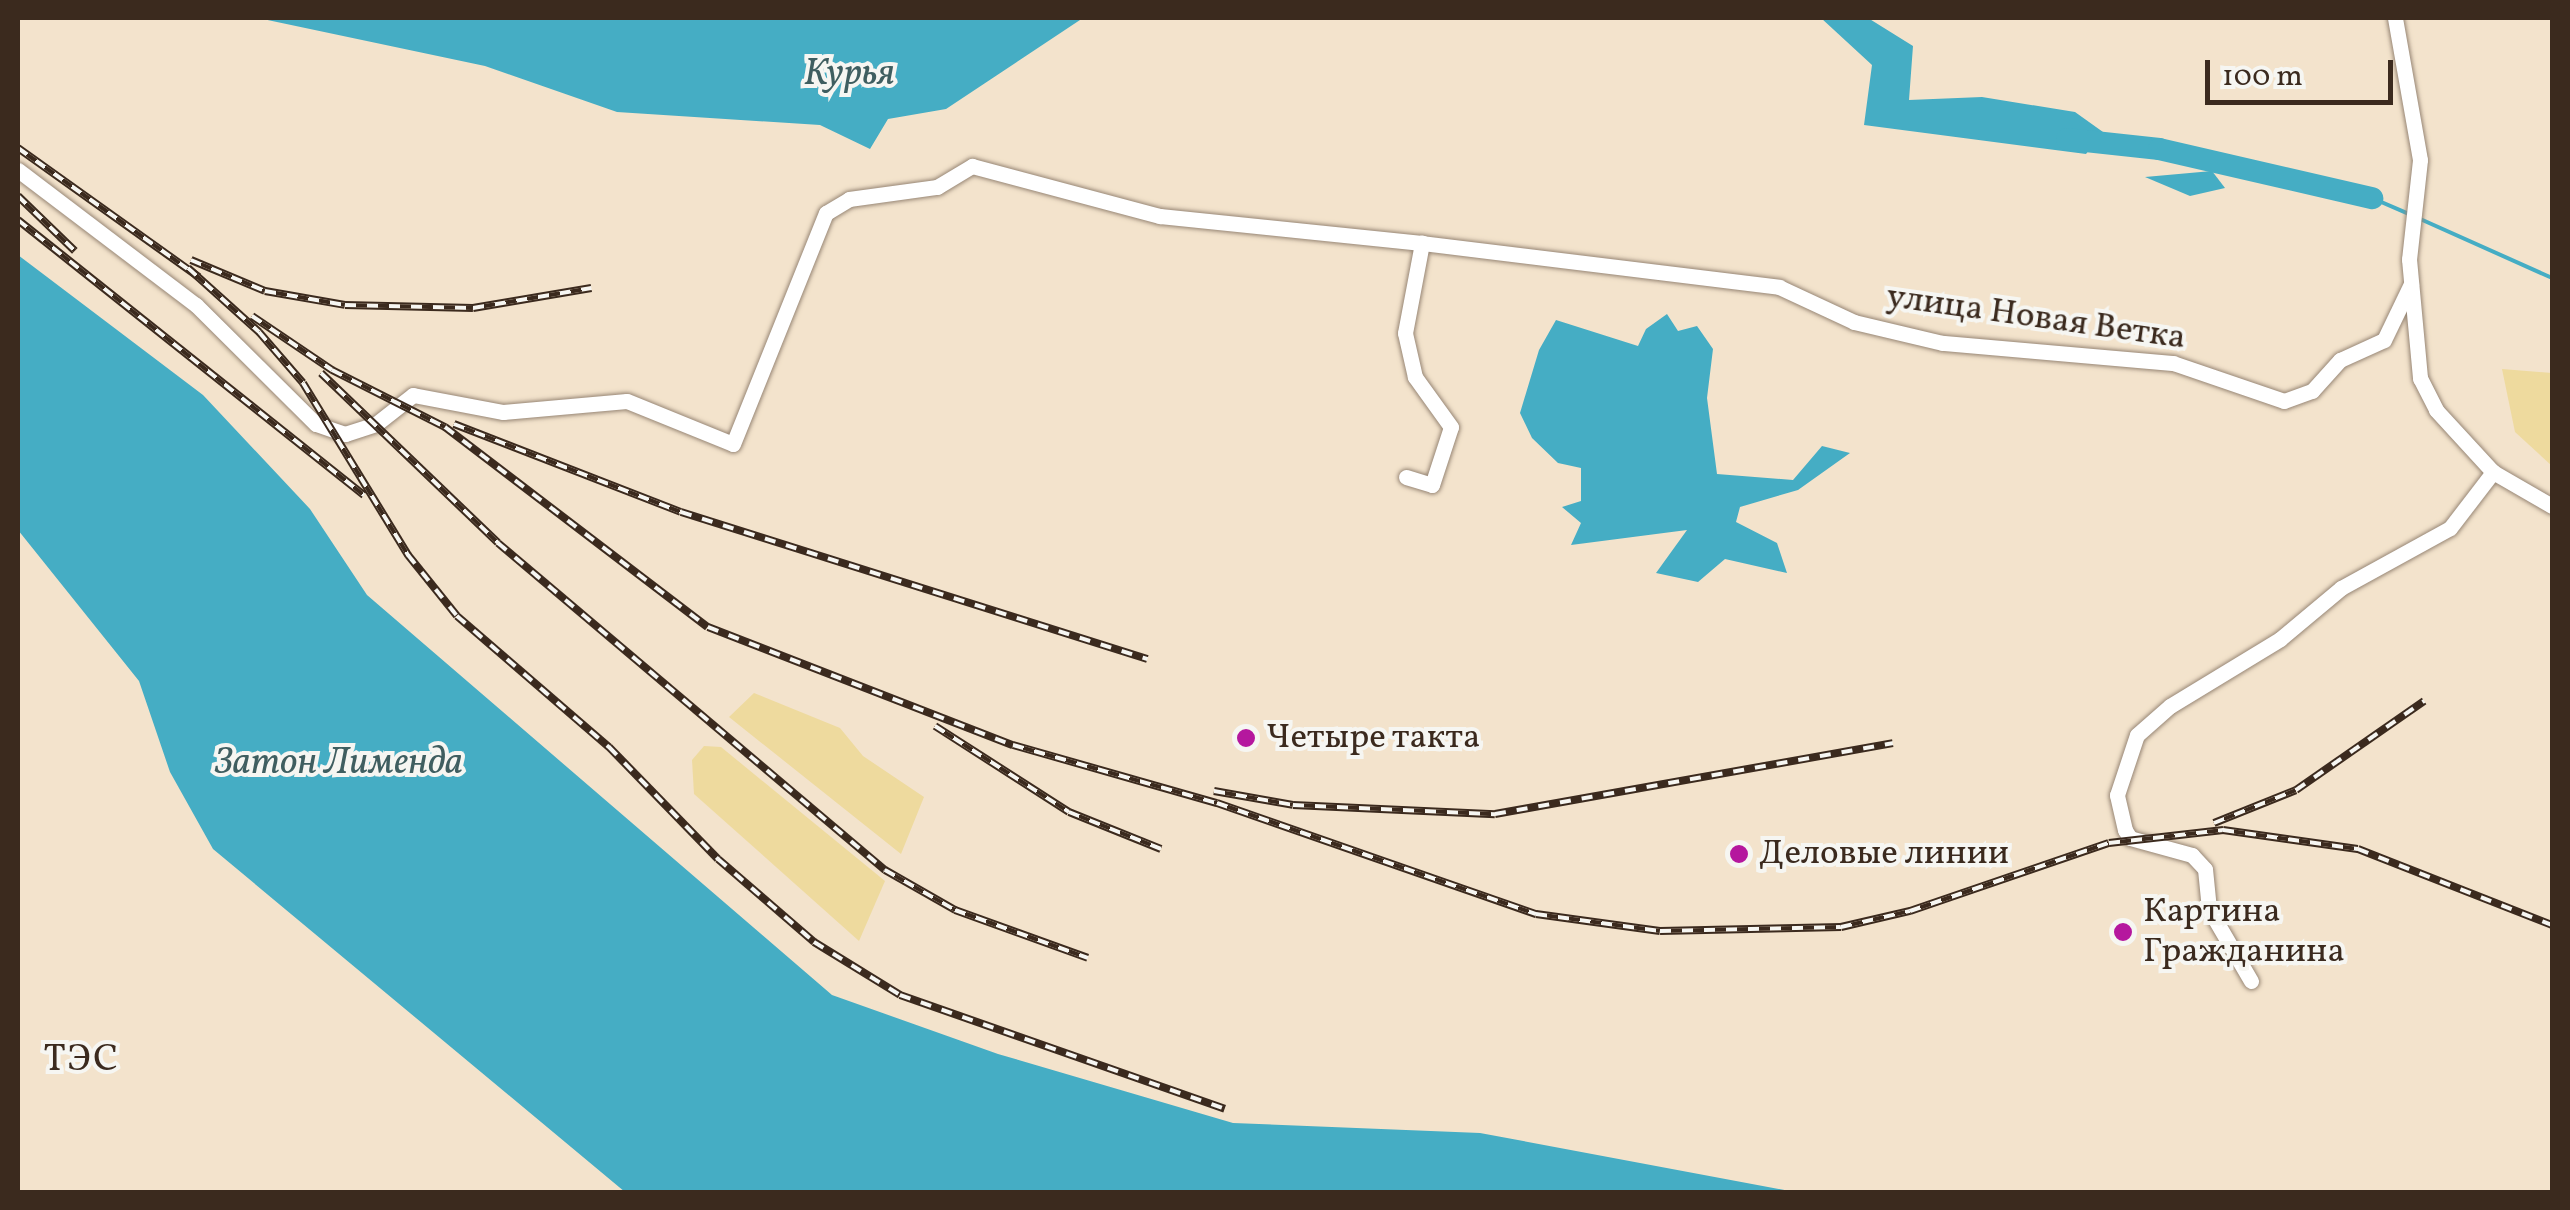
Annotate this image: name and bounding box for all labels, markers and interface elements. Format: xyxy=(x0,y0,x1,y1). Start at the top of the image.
scale bar xyxy=(2210,40,2398,102)
water label: Курья xyxy=(803,52,895,98)
text: 100 m xyxy=(2222,56,2303,98)
street label: улица Новая Ветка xyxy=(1884,276,2188,360)
place label: Четыре такта xyxy=(1266,717,1482,759)
marker: Четыре такта xyxy=(1235,727,1257,749)
water label: Затон Лименда xyxy=(215,741,463,787)
place label: Деловые линии xyxy=(1759,833,2009,875)
marker: Деловые линии xyxy=(1728,843,1750,865)
place label: Картина Гражданина xyxy=(2143,891,2345,973)
marker: Картина Гражданина xyxy=(2112,921,2134,943)
district label: ТЭС xyxy=(44,1038,120,1084)

